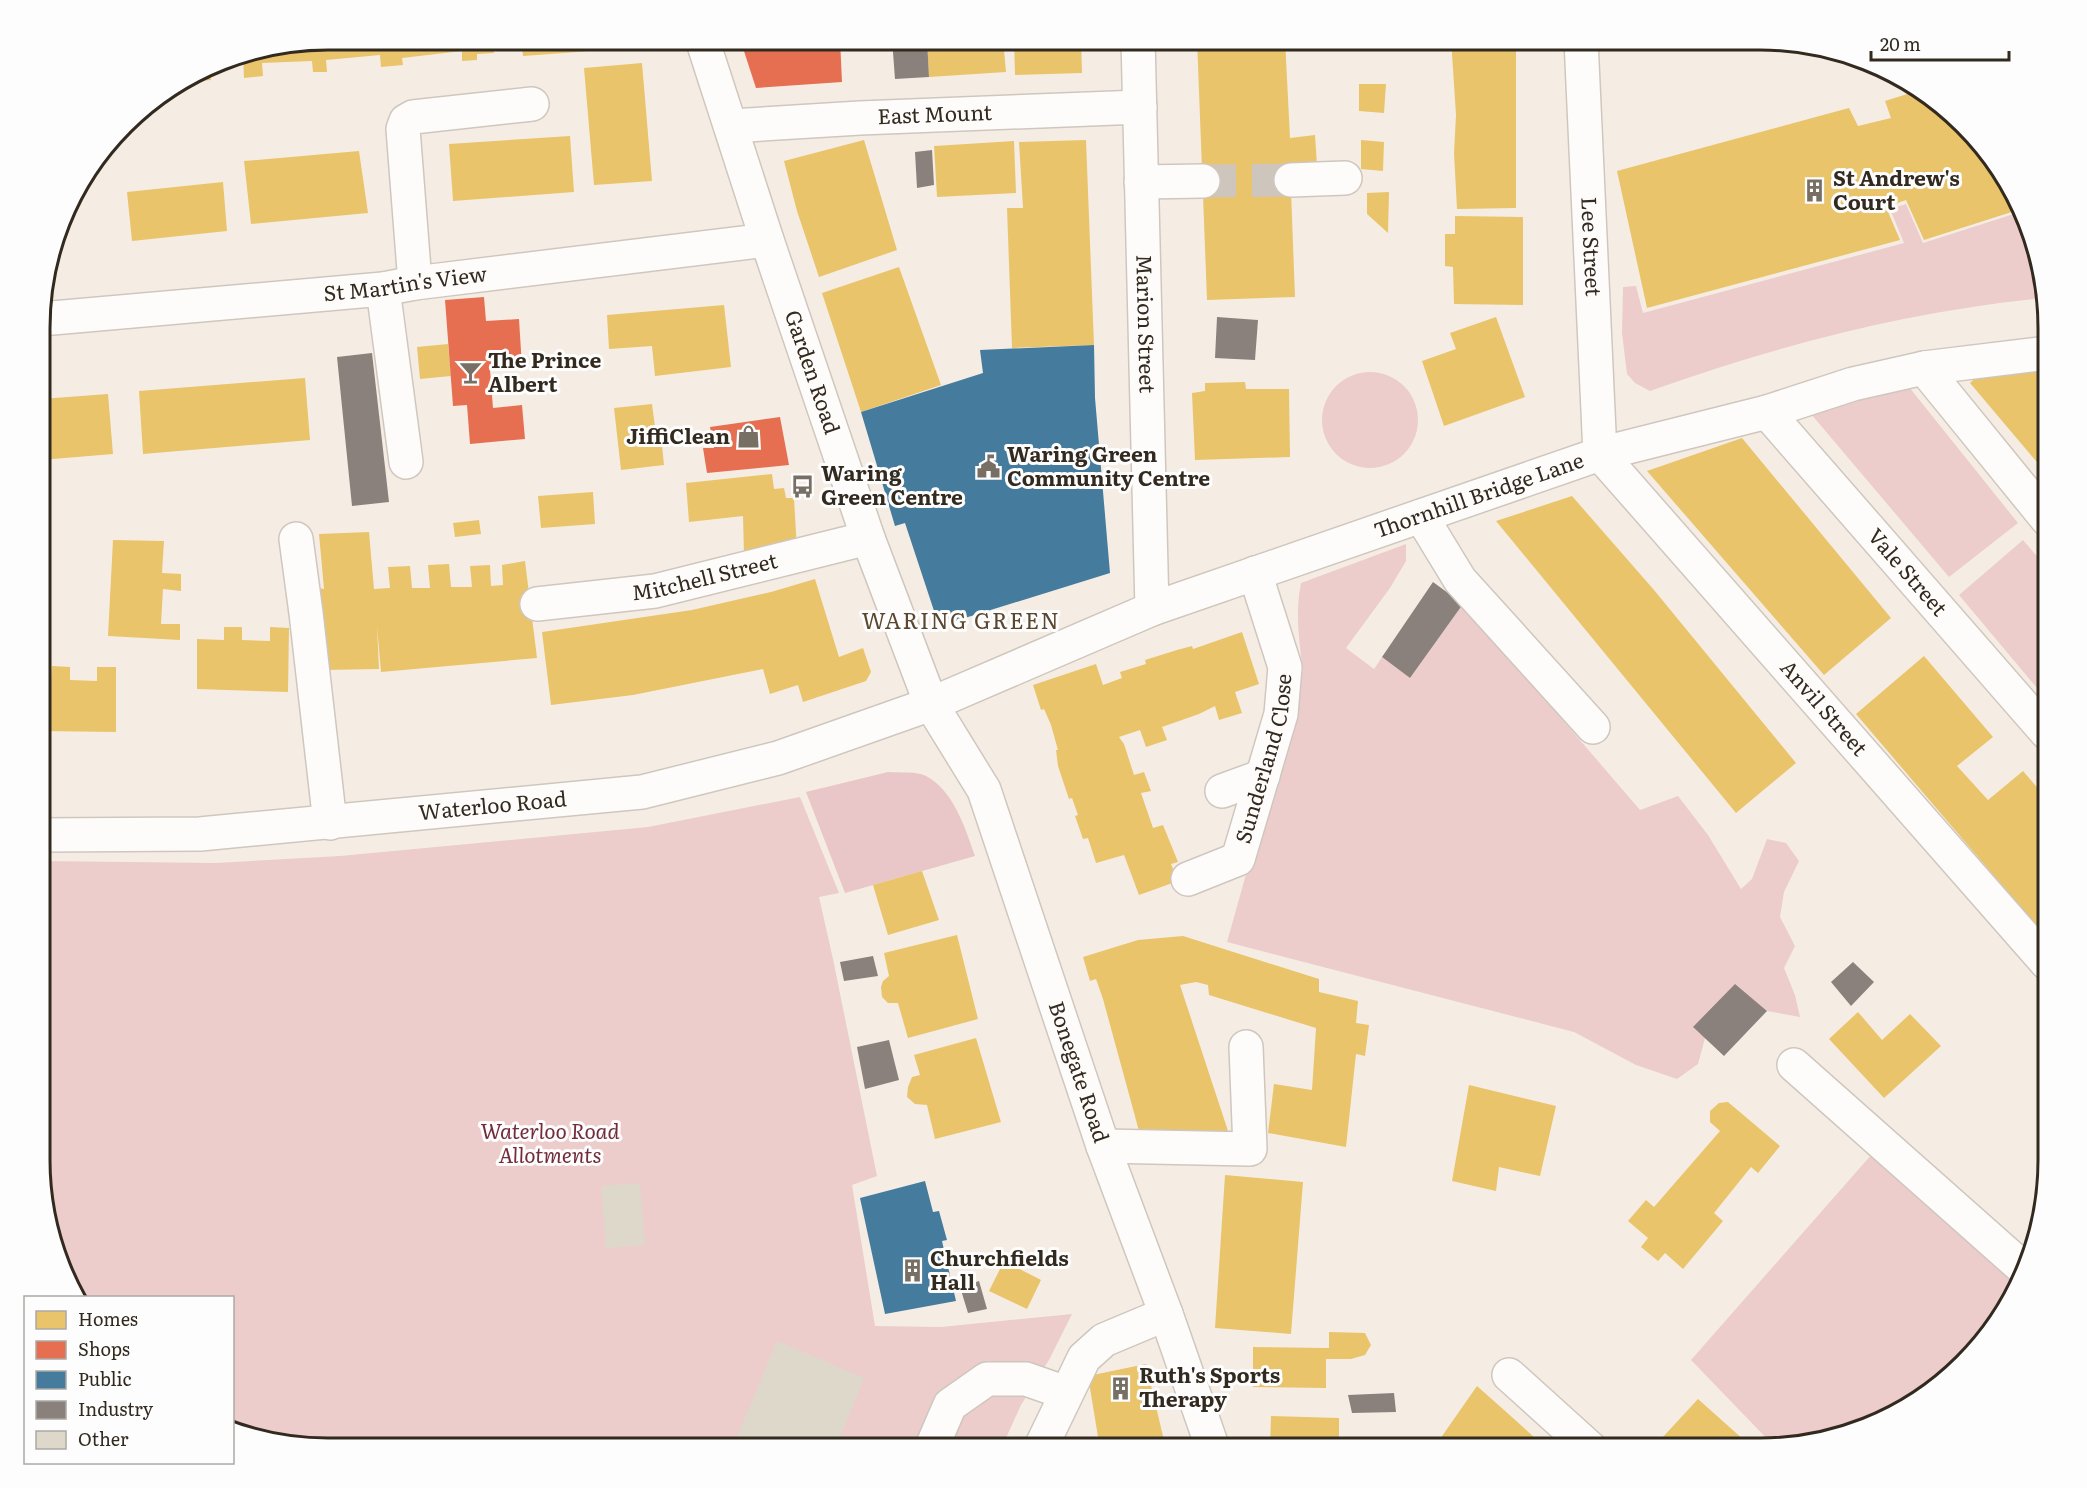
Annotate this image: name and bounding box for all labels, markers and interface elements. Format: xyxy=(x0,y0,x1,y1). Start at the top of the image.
scale bar xyxy=(1871,24,2009,62)
text: 20 m xyxy=(1880,30,1921,57)
street label: East Mount xyxy=(877,95,993,130)
place label: St Andrew's Court xyxy=(1833,161,1960,216)
building icon: St Andrew's Court xyxy=(1802,178,1828,204)
street label: Lee Street xyxy=(1575,196,1611,298)
street label: Marion Street xyxy=(1130,254,1165,394)
street label: St Martin's View xyxy=(322,256,488,307)
street label: Garden Road xyxy=(779,305,850,438)
place label: The Prince Albert xyxy=(488,343,601,398)
bar icon: The Prince Albert xyxy=(457,360,483,386)
place label: JiffiClean xyxy=(626,419,730,450)
shop icon: JiffiClean xyxy=(735,424,761,450)
place label: Waring Green Community Centre xyxy=(1007,437,1210,492)
street label: Thornhill Bridge Lane xyxy=(1369,443,1587,544)
public building icon: Waring Green Community Centre xyxy=(976,454,1002,480)
place label: Waring Green Centre xyxy=(821,456,963,511)
bus stop icon: Waring Green Centre xyxy=(790,473,816,499)
street label: Vale Street xyxy=(1862,520,1956,622)
street label: Mitchell Street xyxy=(630,543,781,606)
district label: WARING GREEN xyxy=(862,603,1060,636)
street label: Anvil Street xyxy=(1774,652,1876,762)
street label: Sunderland Close xyxy=(1225,672,1297,847)
street label: Waterloo Road xyxy=(417,781,568,826)
street label: Bonegate Road xyxy=(1043,997,1119,1146)
park label: Waterloo Road Allotments xyxy=(480,1114,620,1169)
place label: Churchfields Hall xyxy=(930,1241,1069,1296)
building icon: Churchfields Hall xyxy=(899,1258,925,1284)
legend xyxy=(24,1296,234,1464)
text: Homes xyxy=(78,1305,138,1332)
text: Shops xyxy=(78,1335,130,1362)
place label: Ruth's Sports Therapy xyxy=(1139,1358,1280,1413)
text: Public xyxy=(78,1365,132,1392)
building icon: Ruth's Sports Therapy xyxy=(1108,1375,1134,1401)
text: Industry xyxy=(78,1395,154,1422)
text: Other xyxy=(78,1425,129,1452)

